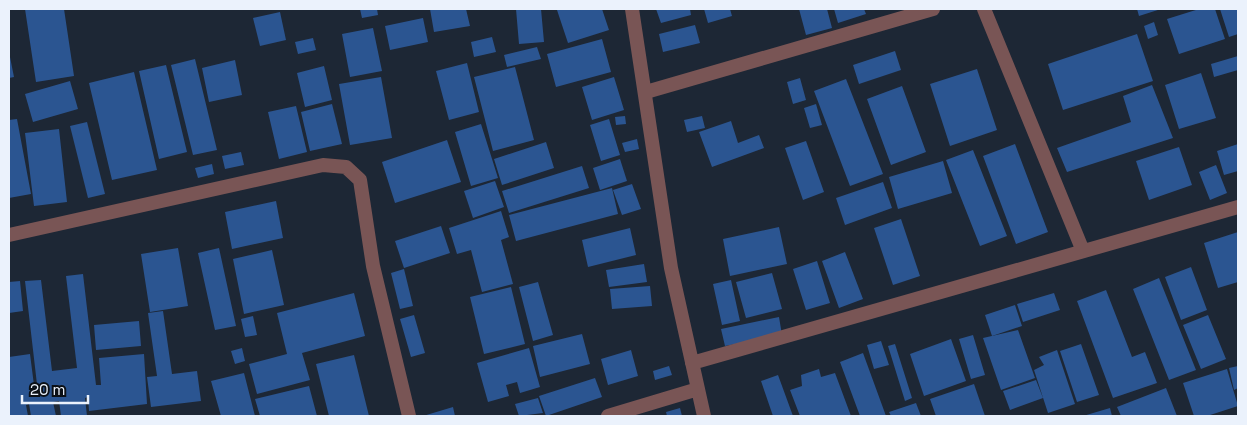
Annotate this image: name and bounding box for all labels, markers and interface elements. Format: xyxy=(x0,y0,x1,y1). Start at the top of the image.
scale bar xyxy=(22,372,89,404)
text: 20 m xyxy=(30,380,65,399)

